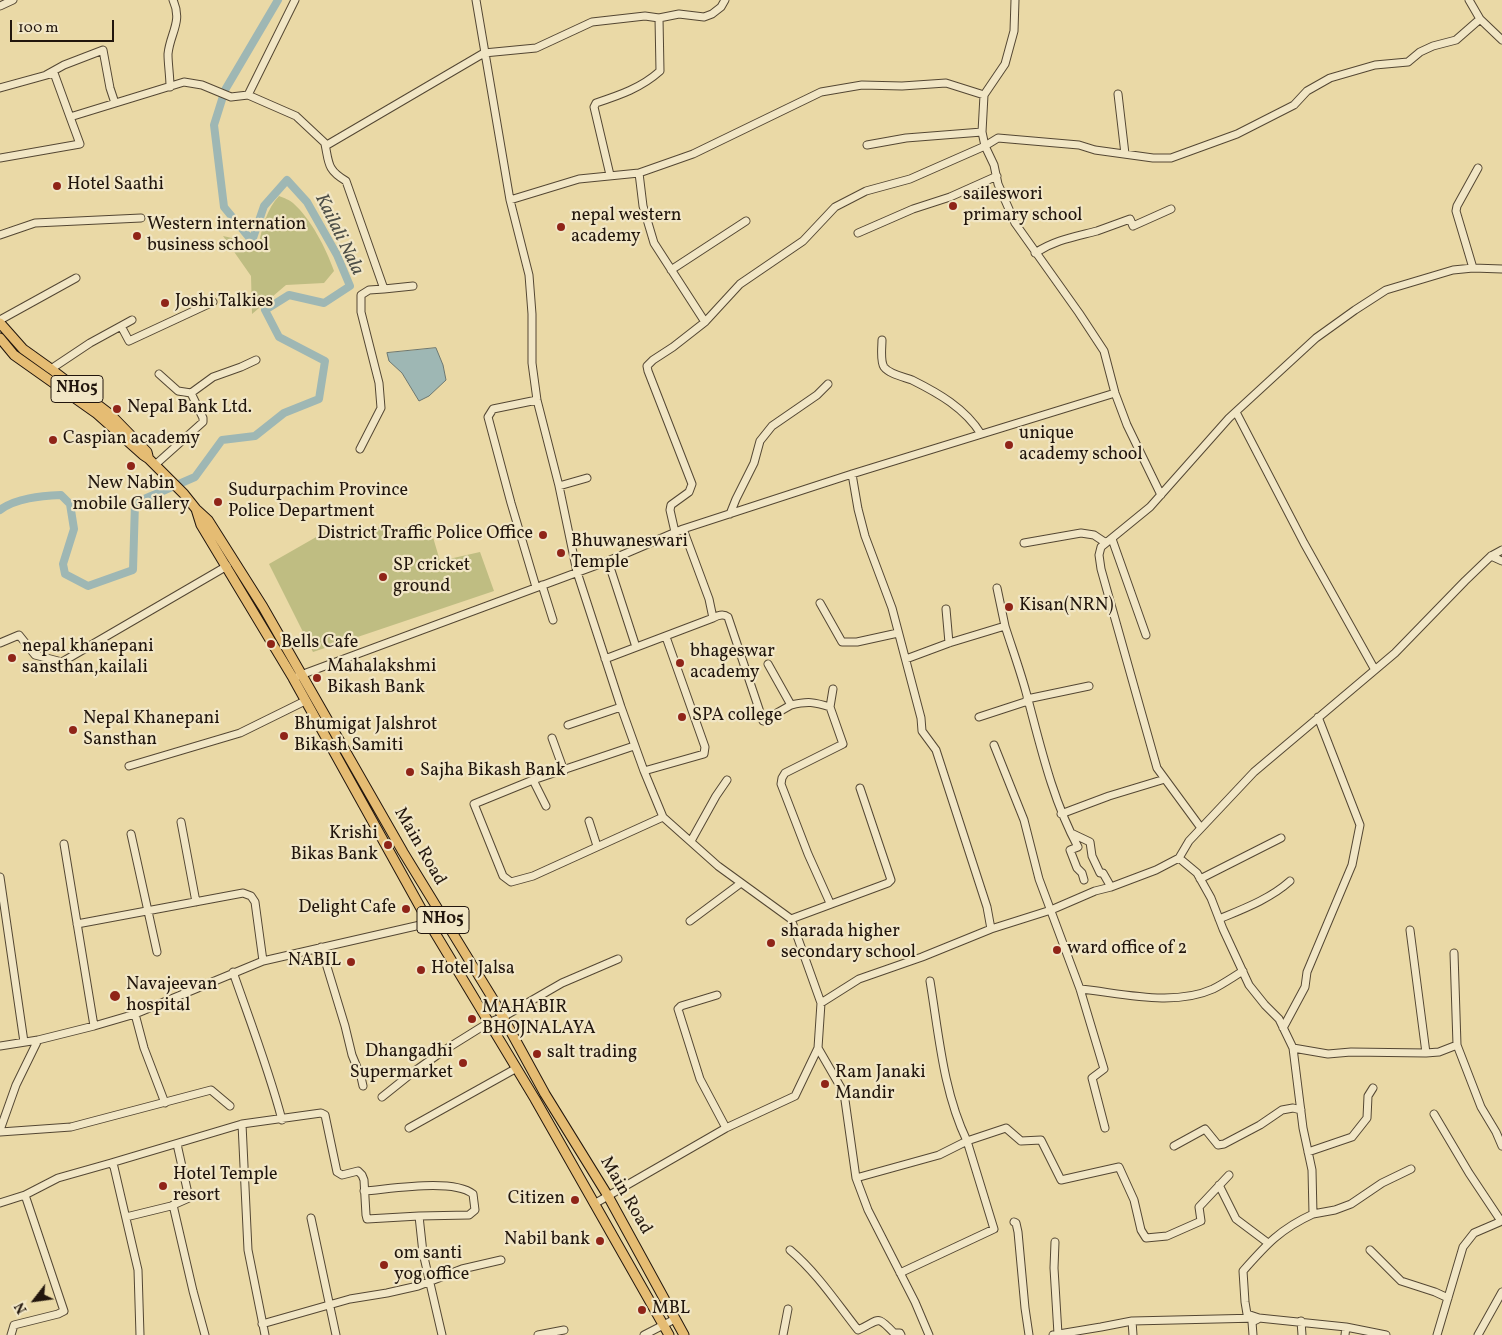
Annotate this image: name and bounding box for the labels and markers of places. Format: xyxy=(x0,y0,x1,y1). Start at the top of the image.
place label: Hotel Saathi xyxy=(67,175,164,197)
marker: Hotel Saathi xyxy=(51,180,63,192)
place label: saileswori primary school xyxy=(963,185,1082,228)
marker: saileswori primary school xyxy=(947,200,959,212)
place label: nepal western academy xyxy=(571,206,681,248)
place label: Western internation business school xyxy=(147,215,306,258)
marker: nepal western academy xyxy=(555,221,567,233)
marker: Western internation business school xyxy=(131,230,143,242)
place label: Joshi Talkies xyxy=(175,292,273,314)
marker: Joshi Talkies xyxy=(159,297,171,309)
place label: Nepal Bank Ltd. xyxy=(127,398,252,420)
marker: Nepal Bank Ltd. xyxy=(111,403,123,415)
place label: unique academy school xyxy=(1019,424,1143,466)
place label: Caspian academy xyxy=(63,429,200,451)
marker: Caspian academy xyxy=(47,434,59,446)
marker: unique academy school xyxy=(1003,439,1015,451)
marker: New Nabin mobile Gallery xyxy=(125,460,137,472)
place label: New Nabin mobile Gallery xyxy=(73,474,189,516)
place label: Sudurpachim Province Police Department xyxy=(228,481,408,524)
marker: Sudurpachim Province Police Department xyxy=(212,496,224,508)
place label: District Traffic Police Office xyxy=(317,524,533,546)
marker: District Traffic Police Office xyxy=(537,529,549,541)
place label: Bhuwaneswari Temple xyxy=(571,532,688,574)
marker: Bhuwaneswari Temple xyxy=(555,547,567,559)
place label: SP cricket ground xyxy=(393,556,470,598)
marker: SP cricket ground xyxy=(377,571,389,583)
place label: Kisan(NRN) xyxy=(1019,596,1114,618)
marker: Kisan(NRN) xyxy=(1003,601,1015,613)
place label: Bells Cafe xyxy=(281,633,358,655)
place label: nepal khanepani sansthan,kailali xyxy=(22,637,154,680)
marker: Bells Cafe xyxy=(265,638,277,650)
place label: bhageswar academy xyxy=(690,642,775,684)
marker: nepal khanepani sansthan,kailali xyxy=(6,652,18,664)
place label: Mahalakshmi Bikash Bank xyxy=(327,657,436,700)
marker: bhageswar academy xyxy=(674,657,686,669)
marker: Mahalakshmi Bikash Bank xyxy=(311,672,323,684)
place label: SPA college xyxy=(692,706,782,728)
place label: Nepal Khanepani Sansthan xyxy=(83,709,220,752)
marker: SPA college xyxy=(676,711,688,723)
place label: Bhumigat Jalshrot Bikash Samiti xyxy=(294,715,437,758)
marker: Nepal Khanepani Sansthan xyxy=(67,724,79,736)
marker: Bhumigat Jalshrot Bikash Samiti xyxy=(278,730,290,742)
place label: Sajha Bikash Bank xyxy=(420,761,565,783)
marker: Sajha Bikash Bank xyxy=(404,766,416,778)
place label: Krishi Bikas Bank xyxy=(291,824,378,866)
marker: Krishi Bikas Bank xyxy=(382,839,394,851)
place label: Delight Cafe xyxy=(298,898,396,920)
marker: Delight Cafe xyxy=(400,903,412,915)
place label: sharada higher secondary school xyxy=(781,922,916,964)
marker: sharada higher secondary school xyxy=(765,937,777,949)
place label: ward office of 2 xyxy=(1067,939,1187,961)
marker: ward office of 2 xyxy=(1051,944,1063,956)
place label: NABIL xyxy=(288,951,341,973)
marker: NABIL xyxy=(345,956,357,968)
place label: Hotel Jalsa xyxy=(431,959,515,981)
marker: Hotel Jalsa xyxy=(415,964,427,976)
place label: Navajeevan hospital xyxy=(126,975,217,1018)
marker: Navajeevan hospital xyxy=(108,989,122,1003)
place label: MAHABIR BHOJNALAYA xyxy=(482,998,596,1040)
marker: MAHABIR BHOJNALAYA xyxy=(466,1013,478,1025)
place label: Dhangadhi Supermarket xyxy=(350,1042,453,1084)
place label: salt trading xyxy=(547,1043,637,1065)
marker: salt trading xyxy=(531,1048,543,1060)
marker: Dhangadhi Supermarket xyxy=(457,1057,469,1069)
place label: Ram Janaki Mandir xyxy=(835,1063,926,1106)
marker: Ram Janaki Mandir xyxy=(819,1078,831,1090)
place label: Hotel Temple resort xyxy=(173,1165,278,1208)
marker: Hotel Temple resort xyxy=(157,1180,169,1192)
place label: Citizen xyxy=(508,1189,565,1211)
marker: Citizen xyxy=(569,1194,581,1206)
place label: Nabil bank xyxy=(504,1230,590,1252)
marker: Nabil bank xyxy=(594,1235,606,1247)
place label: om santi yog office xyxy=(394,1244,469,1286)
marker: om santi yog office xyxy=(378,1259,390,1271)
place label: MBL xyxy=(652,1299,690,1321)
marker: MBL xyxy=(636,1304,648,1316)

